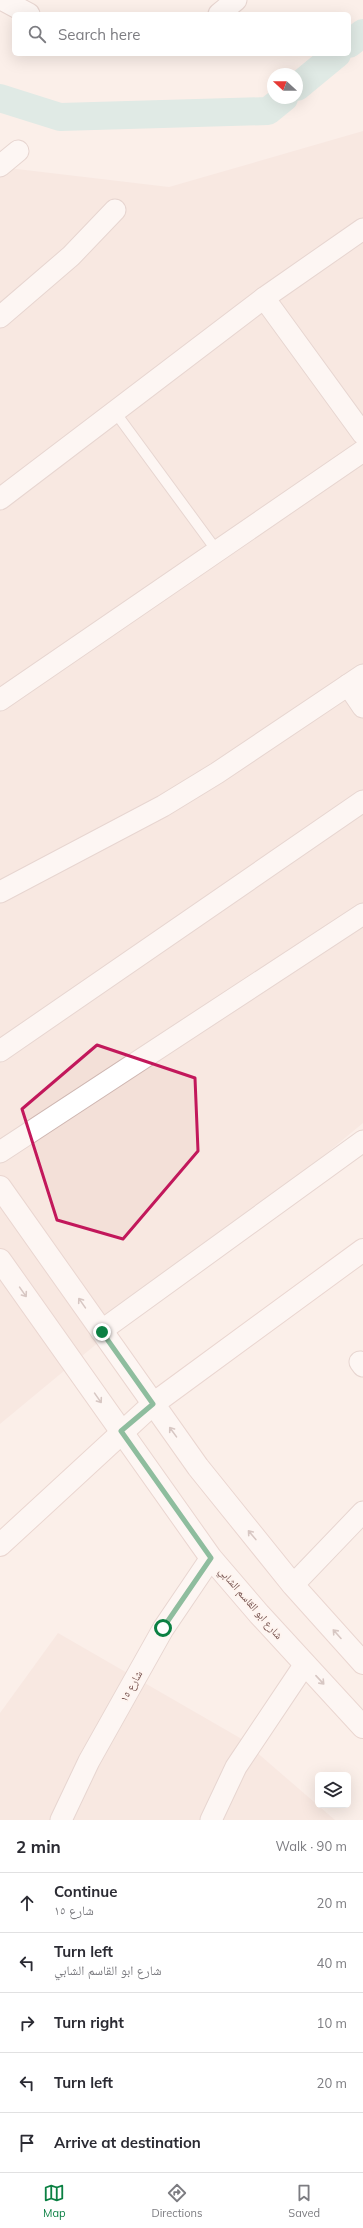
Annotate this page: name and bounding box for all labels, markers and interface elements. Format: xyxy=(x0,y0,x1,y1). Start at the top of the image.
search box xyxy=(12,12,351,56)
icon: search xyxy=(26,23,48,45)
text: Search here xyxy=(58,25,140,44)
north arrow xyxy=(267,68,303,104)
one-way arrow xyxy=(18,1286,27,1297)
one-way arrow xyxy=(78,1298,86,1309)
route end xyxy=(93,1323,111,1341)
one-way arrow xyxy=(94,1392,102,1403)
one-way arrow xyxy=(169,1427,177,1438)
one-way arrow xyxy=(247,1530,256,1541)
street label: شارع ابو القاسم الشابي xyxy=(215,1564,286,1643)
route start xyxy=(154,1619,172,1637)
one-way arrow xyxy=(333,1629,342,1639)
street label: شارع ١٥ xyxy=(117,1668,145,1704)
one-way arrow xyxy=(315,1675,324,1685)
map controls xyxy=(315,1772,351,1808)
button: layers xyxy=(315,1772,351,1808)
text: 2 min xyxy=(16,1836,61,1857)
text: Walk · 90 m xyxy=(276,1838,347,1854)
text: Continue xyxy=(54,1882,117,1901)
icon: ahead xyxy=(16,1892,38,1914)
text: 20 m xyxy=(317,1895,347,1911)
text: شارع ١٥ xyxy=(54,1902,94,1918)
text: Turn left xyxy=(54,1942,113,1961)
icon: left xyxy=(16,1952,38,1974)
text: 40 m xyxy=(317,1955,347,1971)
text: شارع ابو القاسم الشابي xyxy=(54,1962,162,1978)
icon: right xyxy=(16,2012,38,2034)
text: Turn right xyxy=(54,2013,124,2032)
text: 10 m xyxy=(317,2015,347,2031)
icon: left xyxy=(16,2072,38,2094)
text: Turn left xyxy=(54,2073,113,2092)
text: 20 m xyxy=(317,2075,347,2091)
icon: arrive xyxy=(16,2132,38,2154)
text: Arrive at destination xyxy=(54,2133,201,2152)
tab: Map xyxy=(43,2182,66,2220)
tab: Directions xyxy=(152,2182,202,2220)
tab: Saved xyxy=(288,2182,320,2220)

